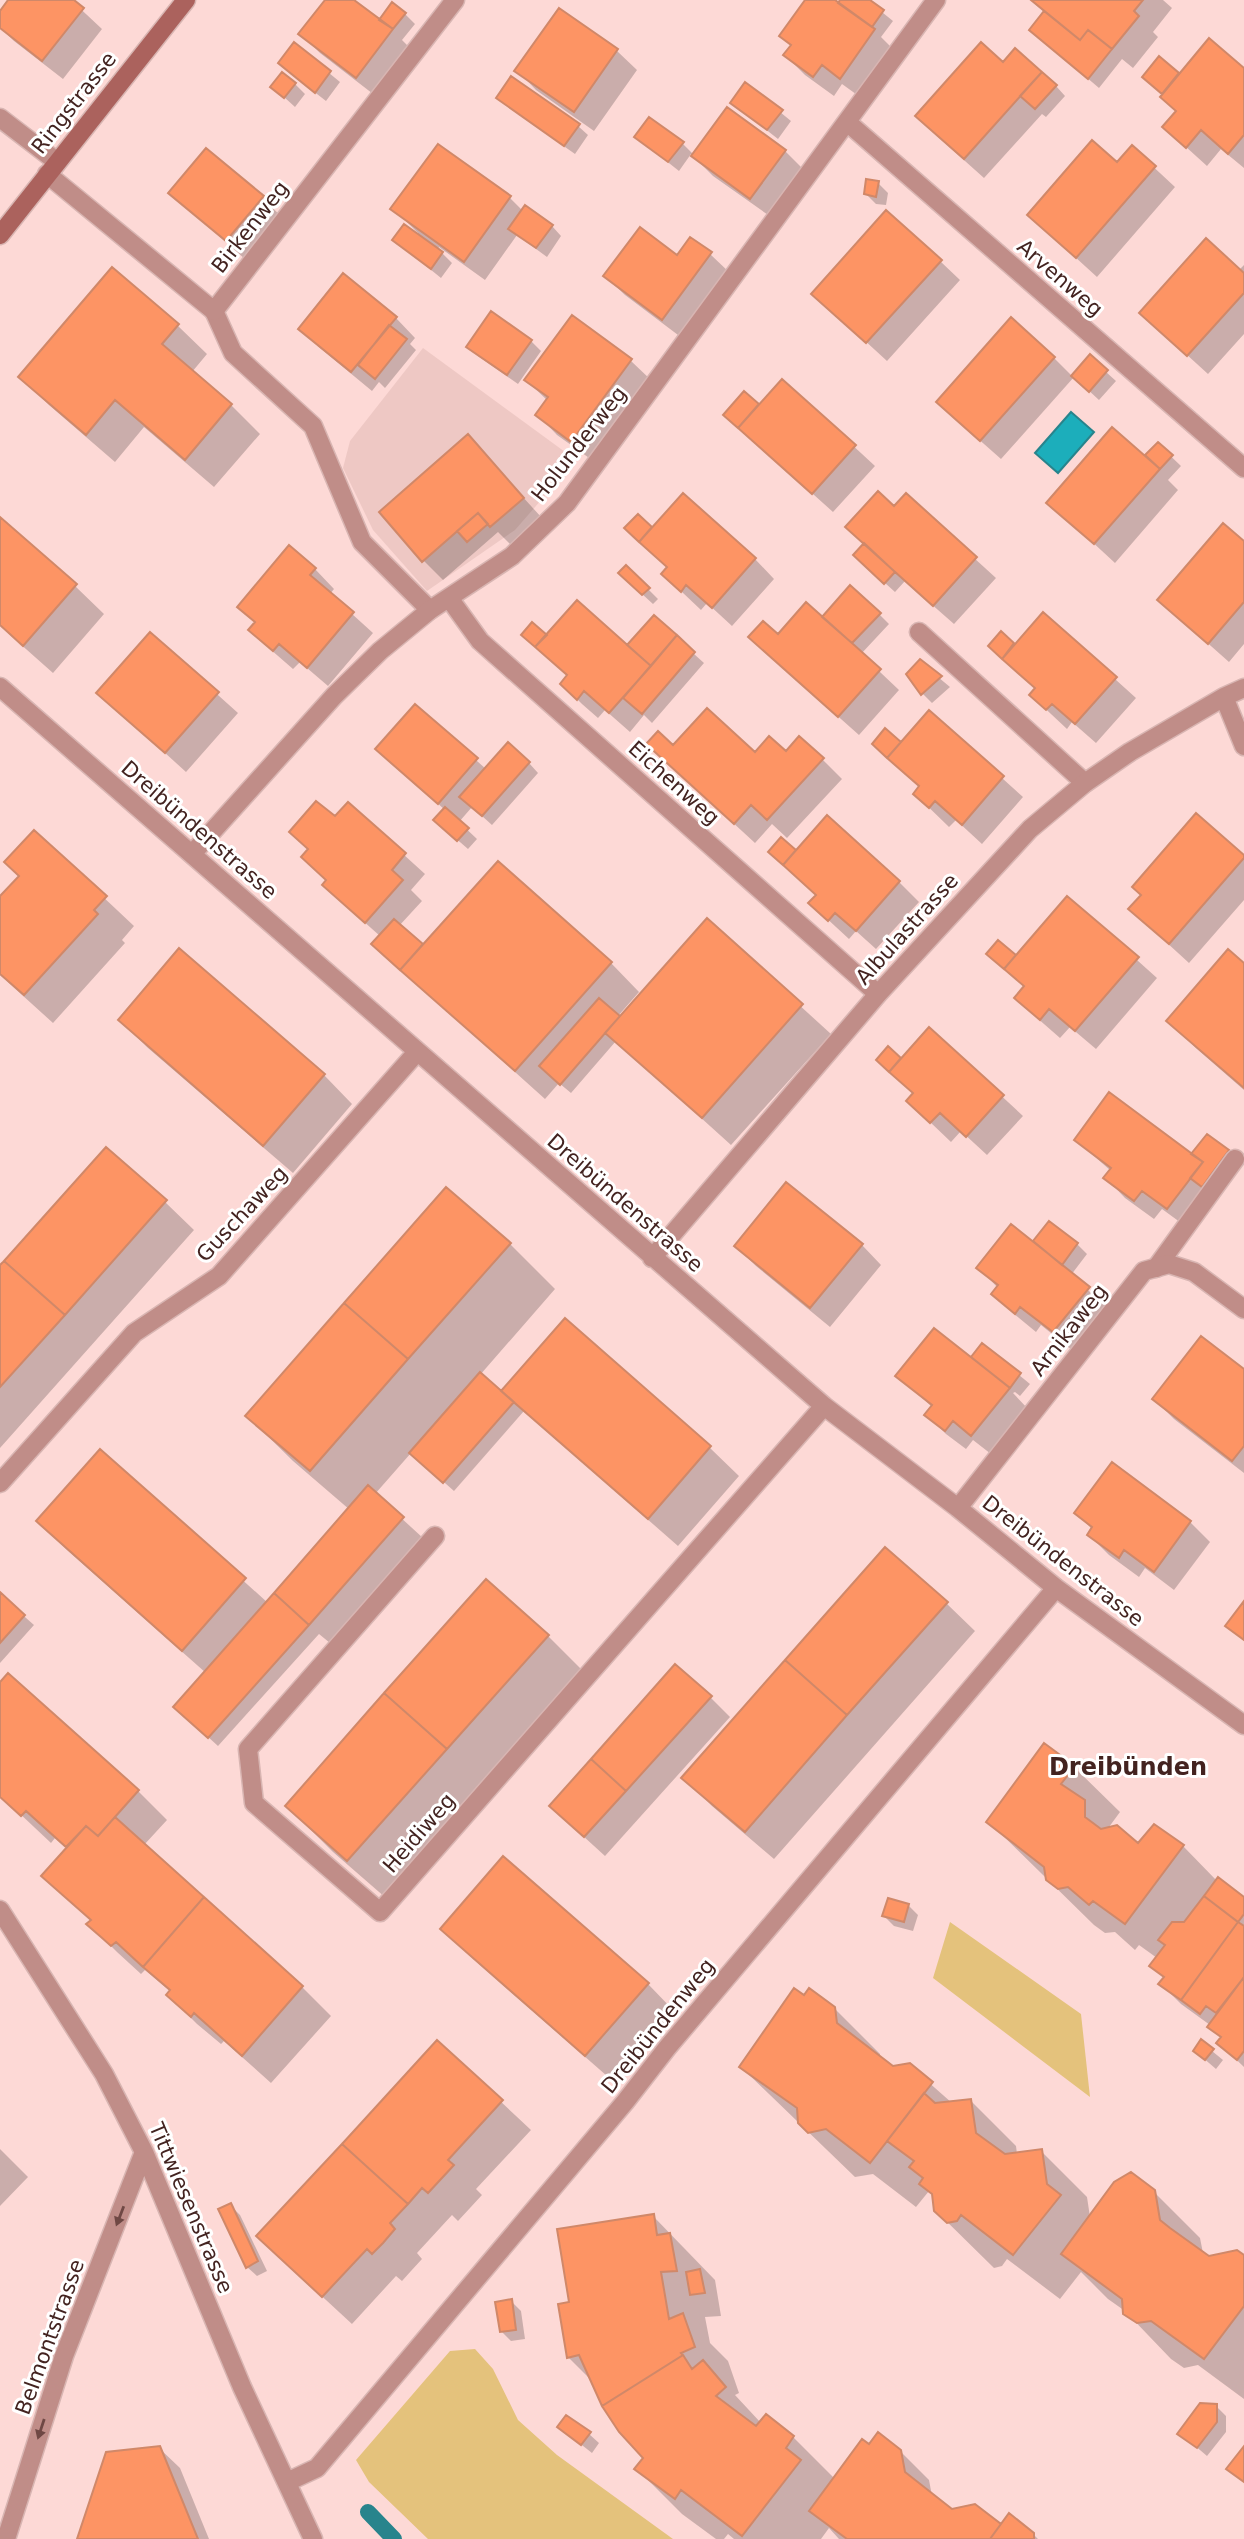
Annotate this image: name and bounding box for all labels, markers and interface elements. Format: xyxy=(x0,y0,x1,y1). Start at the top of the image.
street label: Ringstrasse xyxy=(27,47,121,159)
street label: Birkenweg xyxy=(207,176,293,278)
street label: Arvenweg xyxy=(1012,234,1108,322)
street label: Holunderweg xyxy=(527,382,631,506)
street label: Eichenweg xyxy=(624,736,724,830)
street label: Dreibündenstrasse xyxy=(116,756,282,904)
street label: Albulastrasse xyxy=(851,869,963,989)
street label: Dreibündenstrasse xyxy=(542,1129,708,1277)
street label: Guschaweg xyxy=(192,1161,292,1267)
street label: Arnikaweg xyxy=(1026,1279,1112,1381)
street label: Dreibündenstrasse xyxy=(978,1491,1148,1631)
district label: Dreibünden xyxy=(1049,1753,1207,1781)
street label: Heidiweg xyxy=(378,1788,460,1878)
street label: Dreibündenweg xyxy=(596,1954,720,2098)
street label: Tittwiesenstrasse xyxy=(144,2118,238,2297)
one-way arrow xyxy=(114,2205,125,2226)
street label: Belmontstrasse xyxy=(11,2256,89,2418)
one-way arrow xyxy=(35,2419,46,2440)

